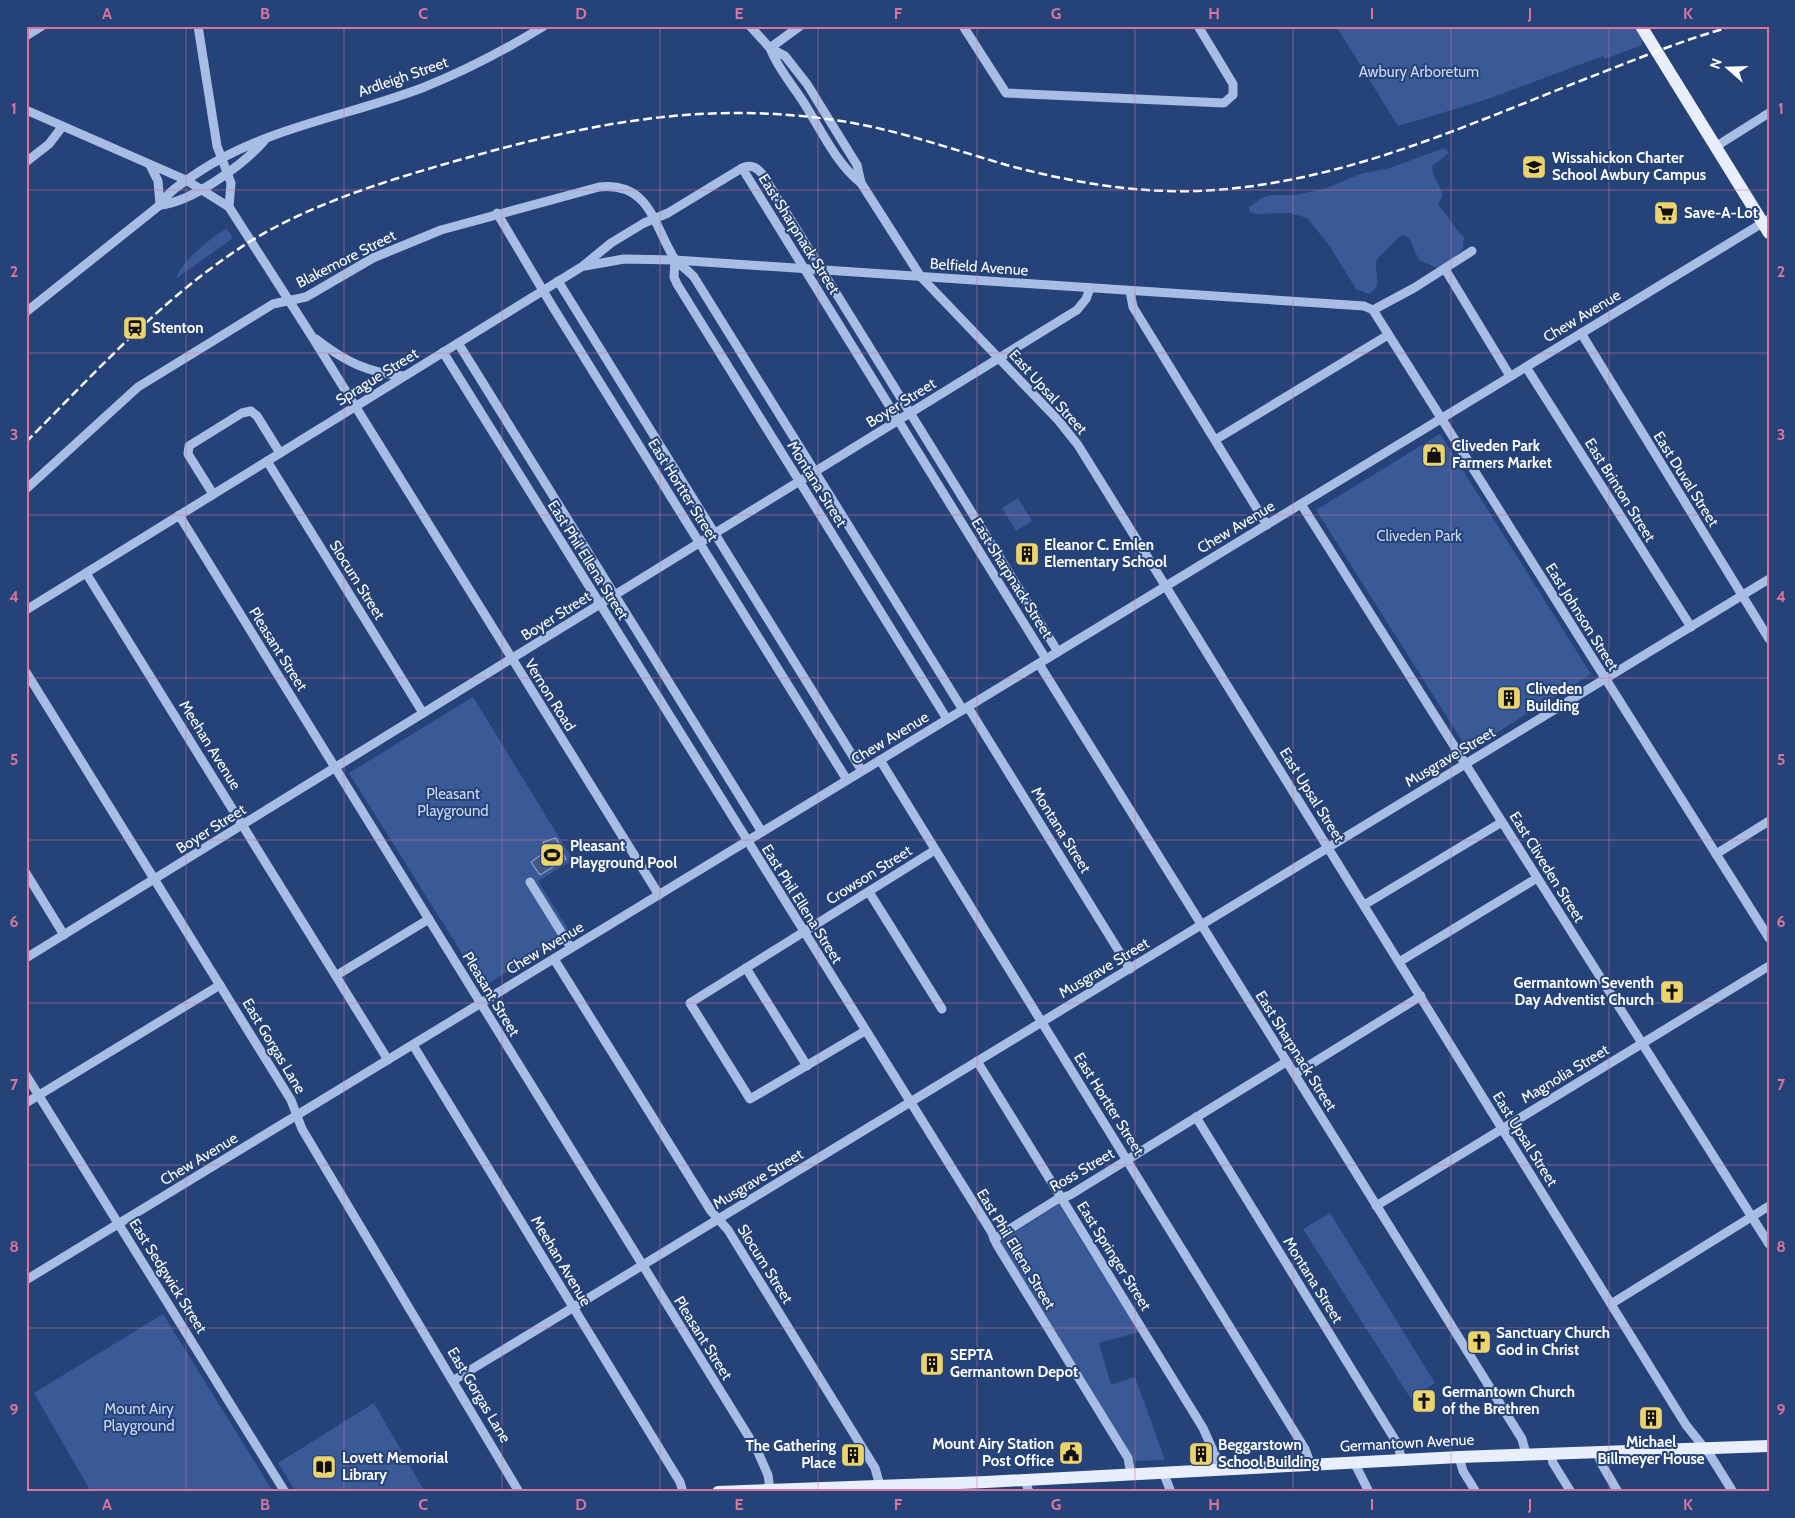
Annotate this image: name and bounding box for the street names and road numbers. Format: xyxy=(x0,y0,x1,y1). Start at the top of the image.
street label: Ardleigh Street xyxy=(356,53,450,101)
street label: East Sharpnack Street xyxy=(755,171,843,297)
street label: Blakemore Street xyxy=(293,226,399,292)
street label: Belfield Avenue xyxy=(929,255,1029,279)
street label: Chew Avenue xyxy=(1540,286,1624,346)
street label: Sprague Street xyxy=(332,345,422,409)
street label: East Upsal Street xyxy=(1005,346,1091,438)
street label: Boyer Street xyxy=(863,374,939,432)
street label: East Duval Street xyxy=(1650,428,1722,530)
street label: East Hortter Street xyxy=(644,435,722,545)
street label: East Brinton Street xyxy=(1581,435,1659,545)
street label: Montana Street xyxy=(783,438,851,530)
street label: East Phil Ellena Street xyxy=(544,497,632,623)
street label: Chew Avenue xyxy=(1194,497,1278,557)
street label: East Sharpnack Street xyxy=(968,515,1056,641)
street label: Slocum Street xyxy=(325,537,389,623)
street label: East Johnson Street xyxy=(1542,560,1622,674)
street label: Boyer Street xyxy=(518,587,594,645)
street label: Pleasant Street xyxy=(245,604,311,694)
street label: Vernon Road xyxy=(521,656,579,734)
street label: Meehan Avenue xyxy=(175,697,245,793)
street label: Chew Avenue xyxy=(848,708,932,768)
street label: Musgrave Street xyxy=(1402,723,1498,791)
street label: East Upsal Street xyxy=(1276,744,1348,846)
street label: Montana Street xyxy=(1027,784,1095,876)
street label: Boyer Street xyxy=(173,800,249,858)
street label: East Cliveden Street xyxy=(1506,808,1588,926)
street label: East Phil Ellena Street xyxy=(758,841,846,967)
street label: Crowson Street xyxy=(823,842,915,908)
street label: Chew Avenue xyxy=(503,918,587,978)
street label: Musgrave Street xyxy=(1056,934,1152,1002)
street label: Pleasant Street xyxy=(459,948,523,1040)
street label: East Sharpnack Street xyxy=(1252,988,1340,1114)
street label: East Gorgas Lane xyxy=(238,995,310,1097)
street label: Magnolia Street xyxy=(1518,1041,1612,1107)
street label: East Hortter Street xyxy=(1070,1049,1148,1159)
street label: East Upsal Street xyxy=(1489,1088,1561,1190)
street label: Chew Avenue xyxy=(157,1129,241,1189)
street label: Ross Street xyxy=(1047,1144,1117,1196)
street label: Musgrave Street xyxy=(710,1145,806,1213)
street label: East Phil Ellena Street xyxy=(973,1185,1059,1313)
street label: East Springer Street xyxy=(1073,1198,1155,1314)
street label: Meehan Avenue xyxy=(527,1213,595,1310)
street label: East Sedgwick Street xyxy=(125,1215,211,1337)
street label: Slocum Street xyxy=(733,1221,797,1307)
street label: Montana Street xyxy=(1279,1234,1347,1326)
street label: Pleasant Street xyxy=(670,1293,736,1383)
street label: East Gorgas Lane xyxy=(443,1344,515,1446)
street label: Germantown Avenue xyxy=(1339,1430,1475,1456)

